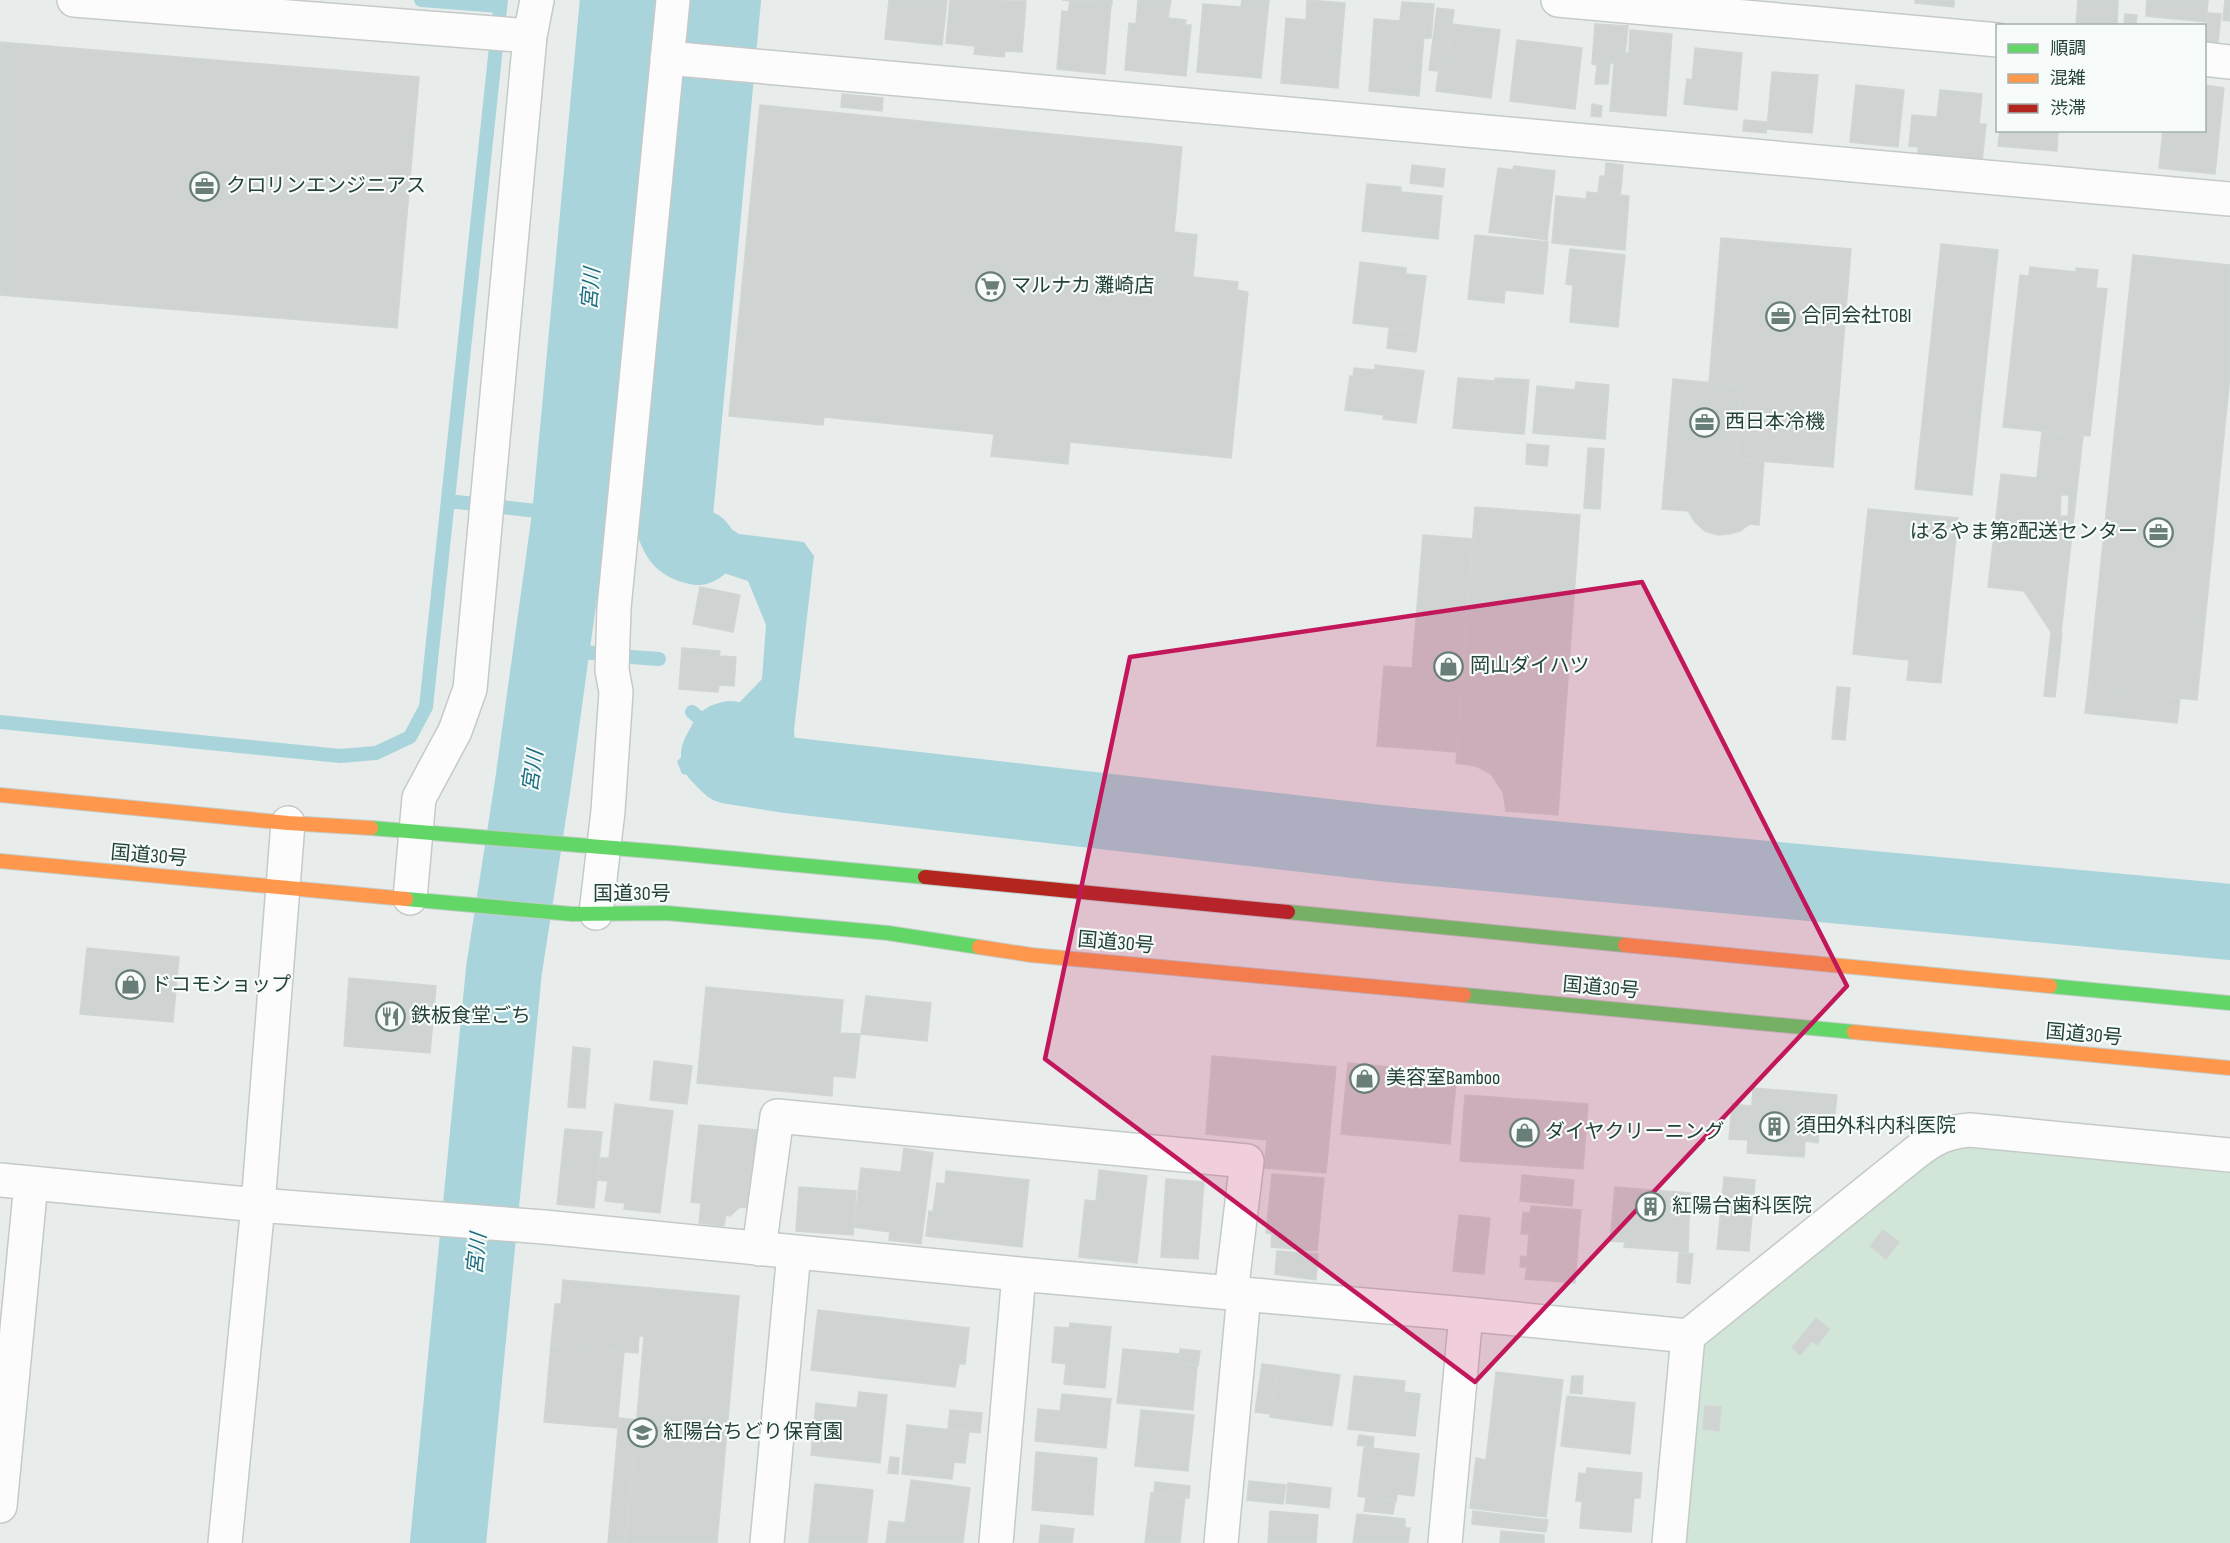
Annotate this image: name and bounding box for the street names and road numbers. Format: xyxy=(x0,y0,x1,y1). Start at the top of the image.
street label: 国道30号 xyxy=(109,841,189,871)
street label: 国道30号 xyxy=(593,882,671,906)
street label: 国道30号 xyxy=(1076,928,1156,958)
street label: 国道30号 xyxy=(1561,973,1641,1003)
street label: 国道30号 xyxy=(2044,1020,2124,1050)

